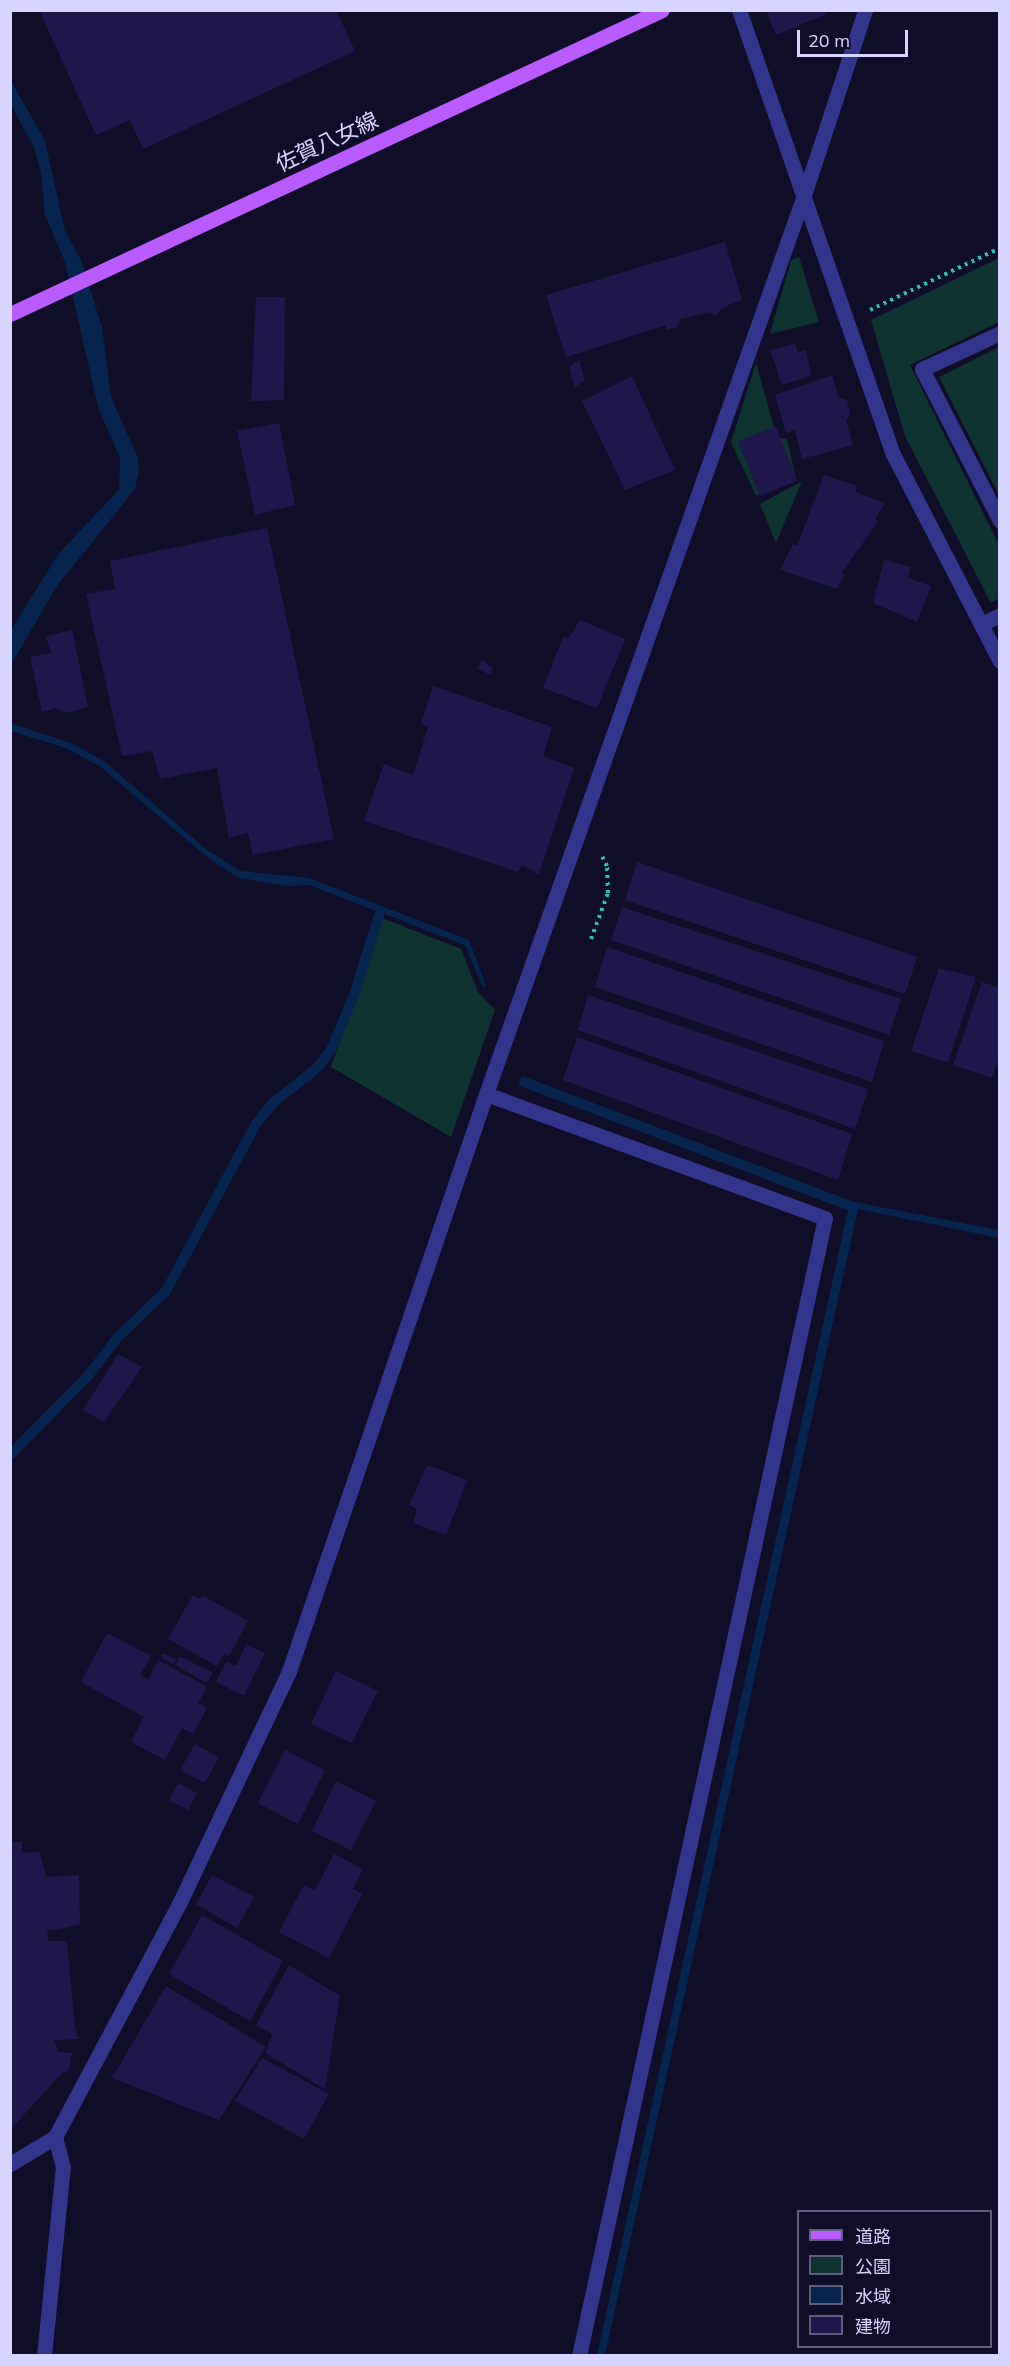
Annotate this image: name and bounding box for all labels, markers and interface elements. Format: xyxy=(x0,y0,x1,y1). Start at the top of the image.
scale bar xyxy=(800,18,911,56)
text: 20 m xyxy=(808,29,850,52)
street label: 佐賀八女線 xyxy=(272,107,382,177)
legend xyxy=(797,2210,992,2348)
text: 道路 xyxy=(855,2225,891,2248)
text: 公園 xyxy=(855,2255,891,2278)
text: 水域 xyxy=(855,2285,891,2308)
text: 建物 xyxy=(855,2315,891,2338)

